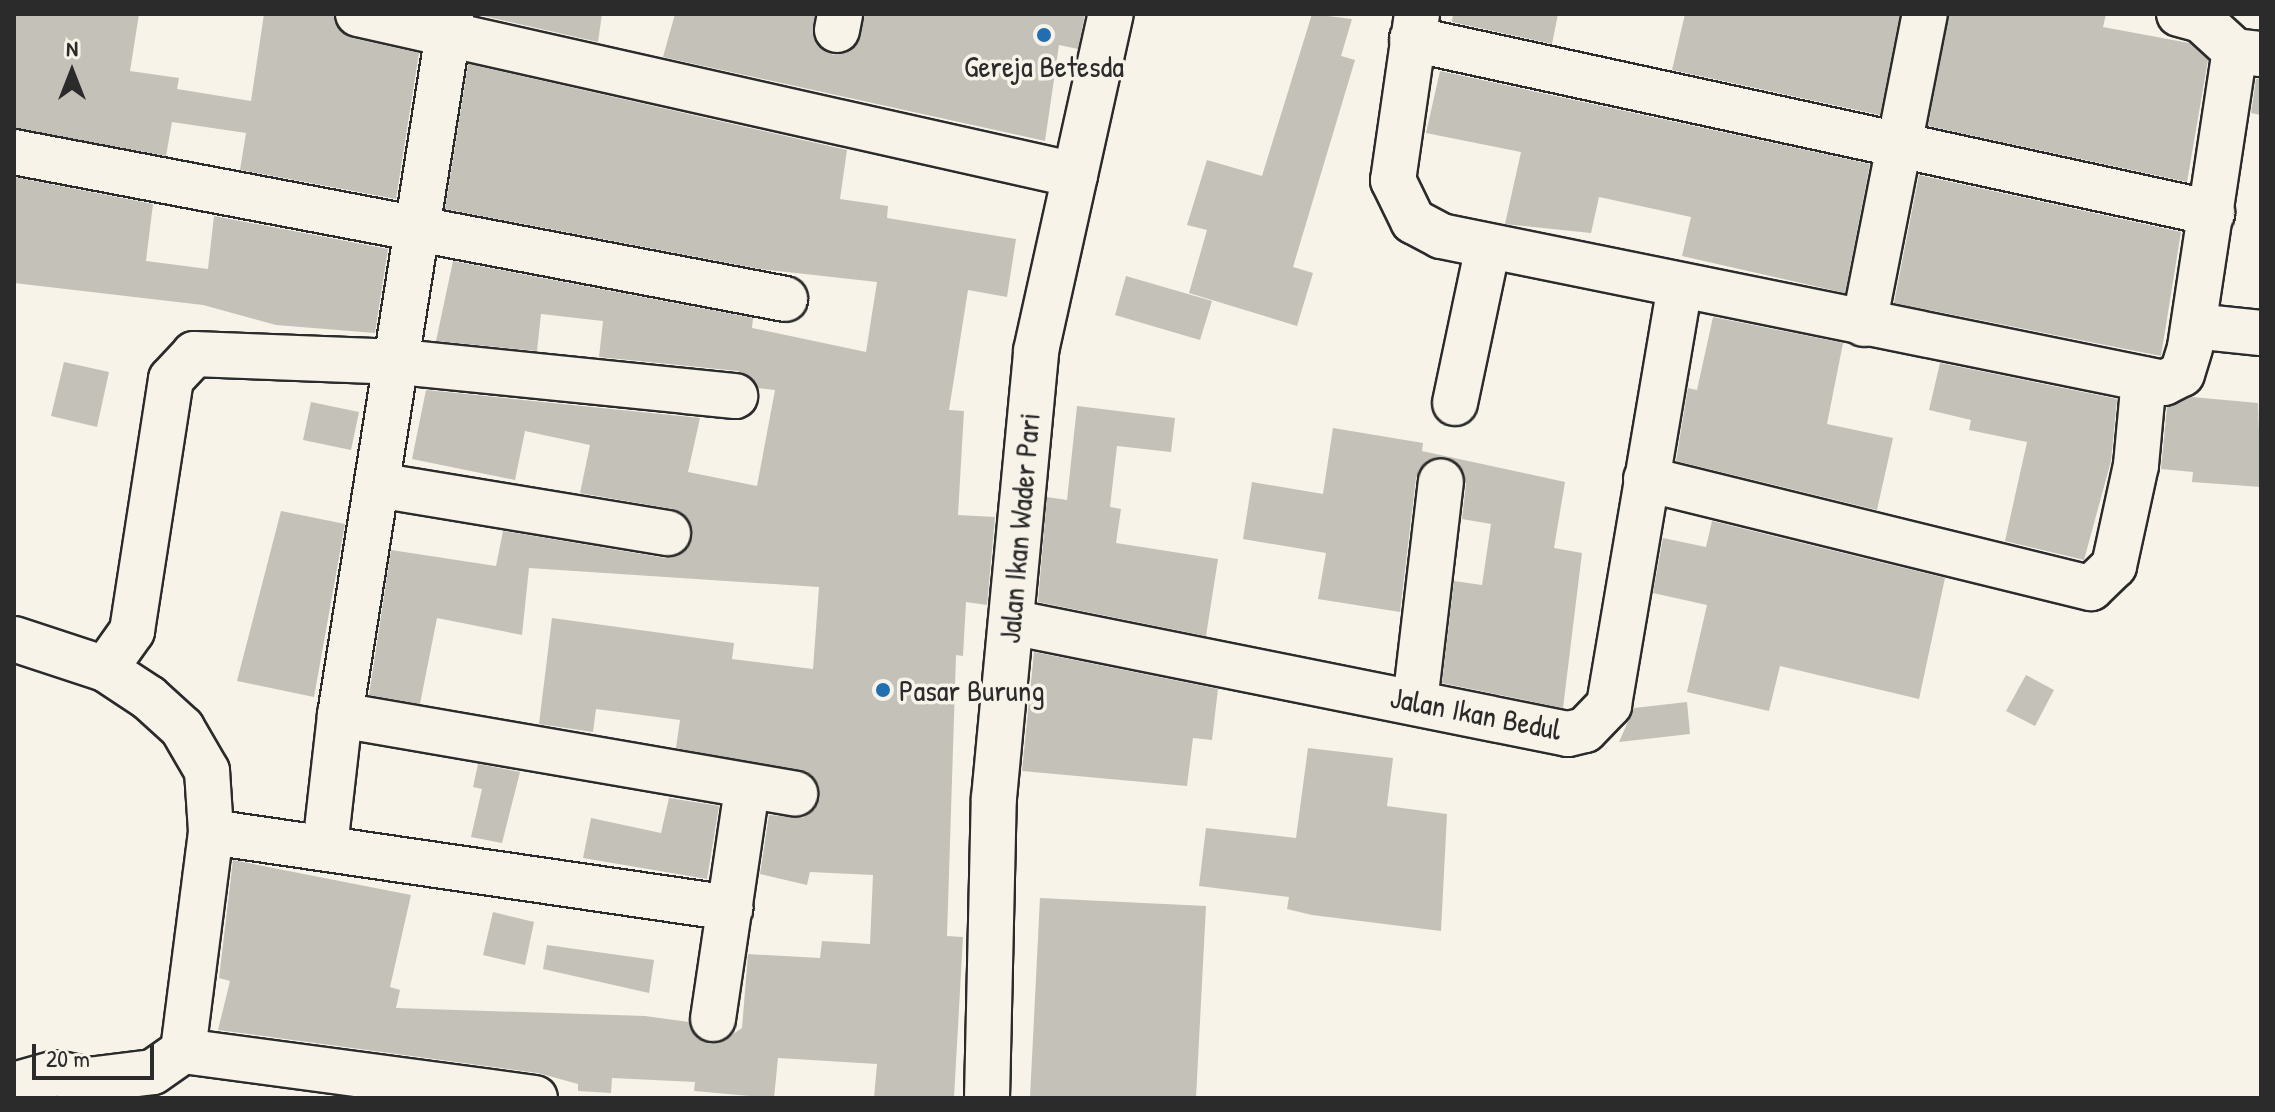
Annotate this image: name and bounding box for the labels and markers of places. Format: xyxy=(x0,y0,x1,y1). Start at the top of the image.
marker: Gereja Betesda xyxy=(1035,26,1053,44)
place label: Gereja Betesda xyxy=(964,48,1124,84)
place label: Pasar Burung xyxy=(899,672,1045,708)
marker: Pasar Burung xyxy=(874,681,892,699)

